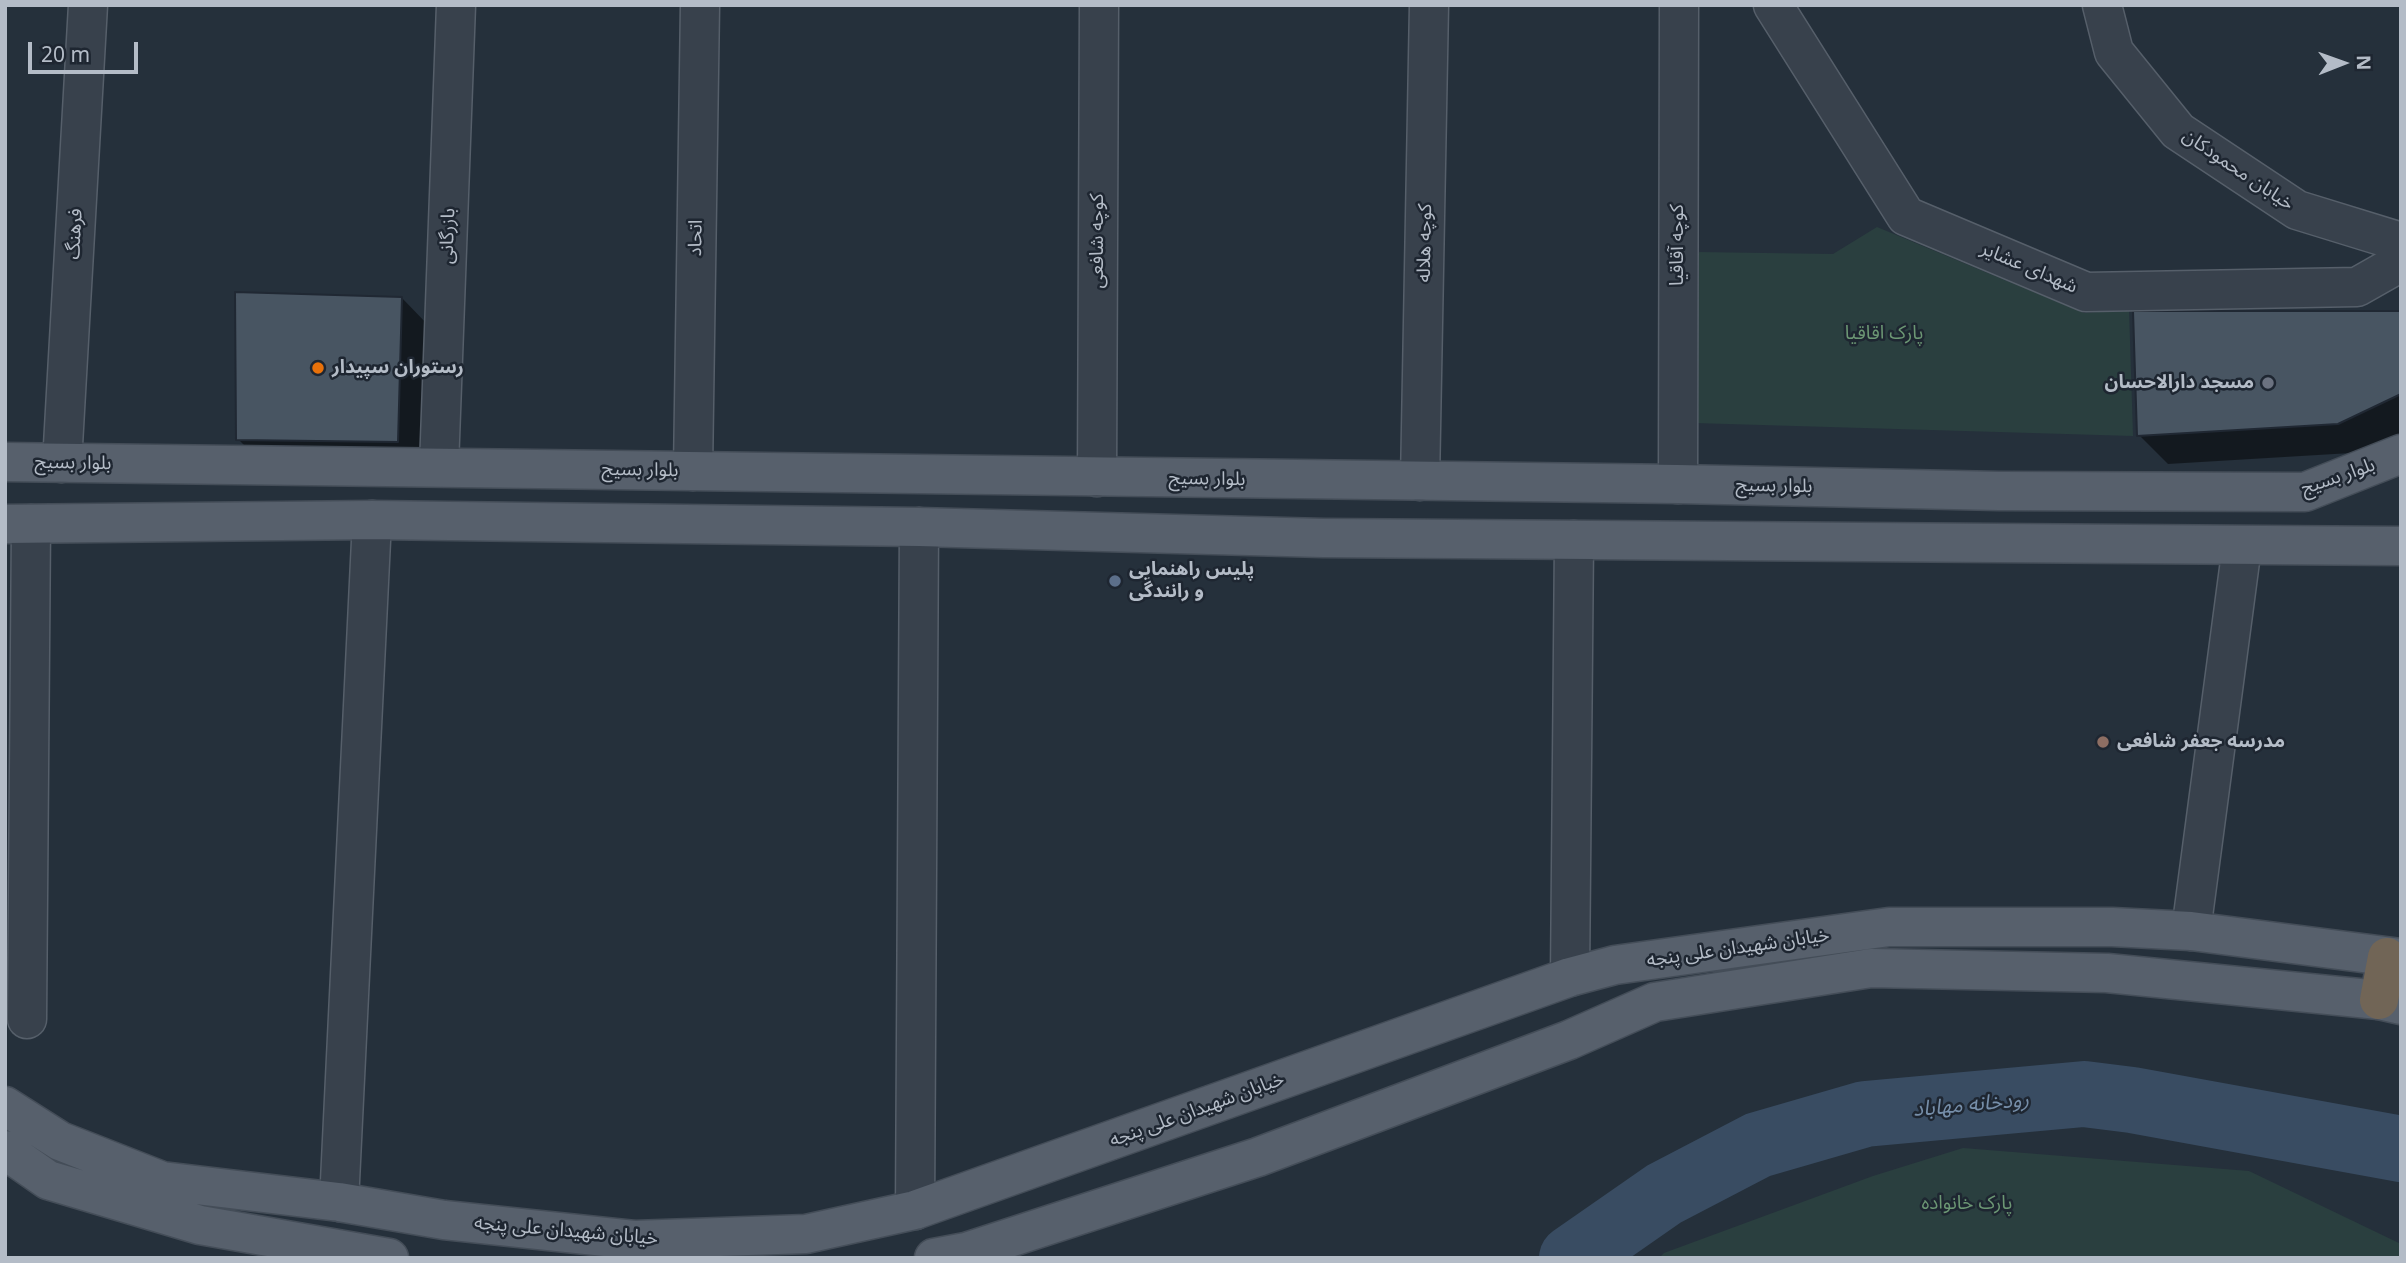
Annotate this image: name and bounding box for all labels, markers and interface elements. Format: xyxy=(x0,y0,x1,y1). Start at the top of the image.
scale bar xyxy=(32,28,142,72)
north arrow xyxy=(2308,28,2378,98)
text: 20 m xyxy=(41,40,90,68)
text: N xyxy=(2351,55,2377,71)
street label: خیابان محمودکان xyxy=(2178,124,2298,216)
street label: کوچه شافعی xyxy=(1087,194,1109,288)
street label: کوچه هلاله xyxy=(1413,203,1437,283)
street label: کوچه آقاقیا xyxy=(1667,204,1689,286)
street label: بازرگانی xyxy=(436,207,460,265)
street label: فرهنگ xyxy=(62,208,88,260)
street label: اتحاد xyxy=(684,219,708,257)
street label: شهدای عشایر xyxy=(1977,237,2081,299)
park label: پارک اقاقیا xyxy=(1845,323,1923,345)
place label: رستوران سپیدار xyxy=(332,357,464,379)
marker: رستوران سپیدار xyxy=(310,360,326,376)
place label: مسجد دارالاحسان xyxy=(2104,372,2254,394)
marker: مسجد دارالاحسان xyxy=(2260,375,2276,391)
street label: بلوار بسیج xyxy=(34,451,112,475)
street label: بلوار بسیج xyxy=(2298,454,2378,500)
street label: بلوار بسیج xyxy=(601,458,679,482)
street label: بلوار بسیج xyxy=(1168,467,1246,491)
street label: بلوار بسیج xyxy=(1735,474,1813,498)
place label: پلیس راهنمایی و رانندگی xyxy=(1129,559,1254,603)
marker: پلیس راهنمایی و رانندگی xyxy=(1107,573,1123,589)
place label: مدرسه جعفر شافعی xyxy=(2117,731,2285,753)
marker: مدرسه جعفر شافعی xyxy=(2095,734,2111,750)
street label: خیابان شهیدان علی پنجه xyxy=(1645,924,1831,972)
street label: خیابان شهیدان علی پنجه xyxy=(1106,1068,1288,1152)
water label: رودخانه مهاباد xyxy=(1912,1087,2030,1123)
park label: پارک خانواده xyxy=(1921,1193,2013,1215)
street label: خیابان شهیدان علی پنجه xyxy=(473,1212,659,1250)

